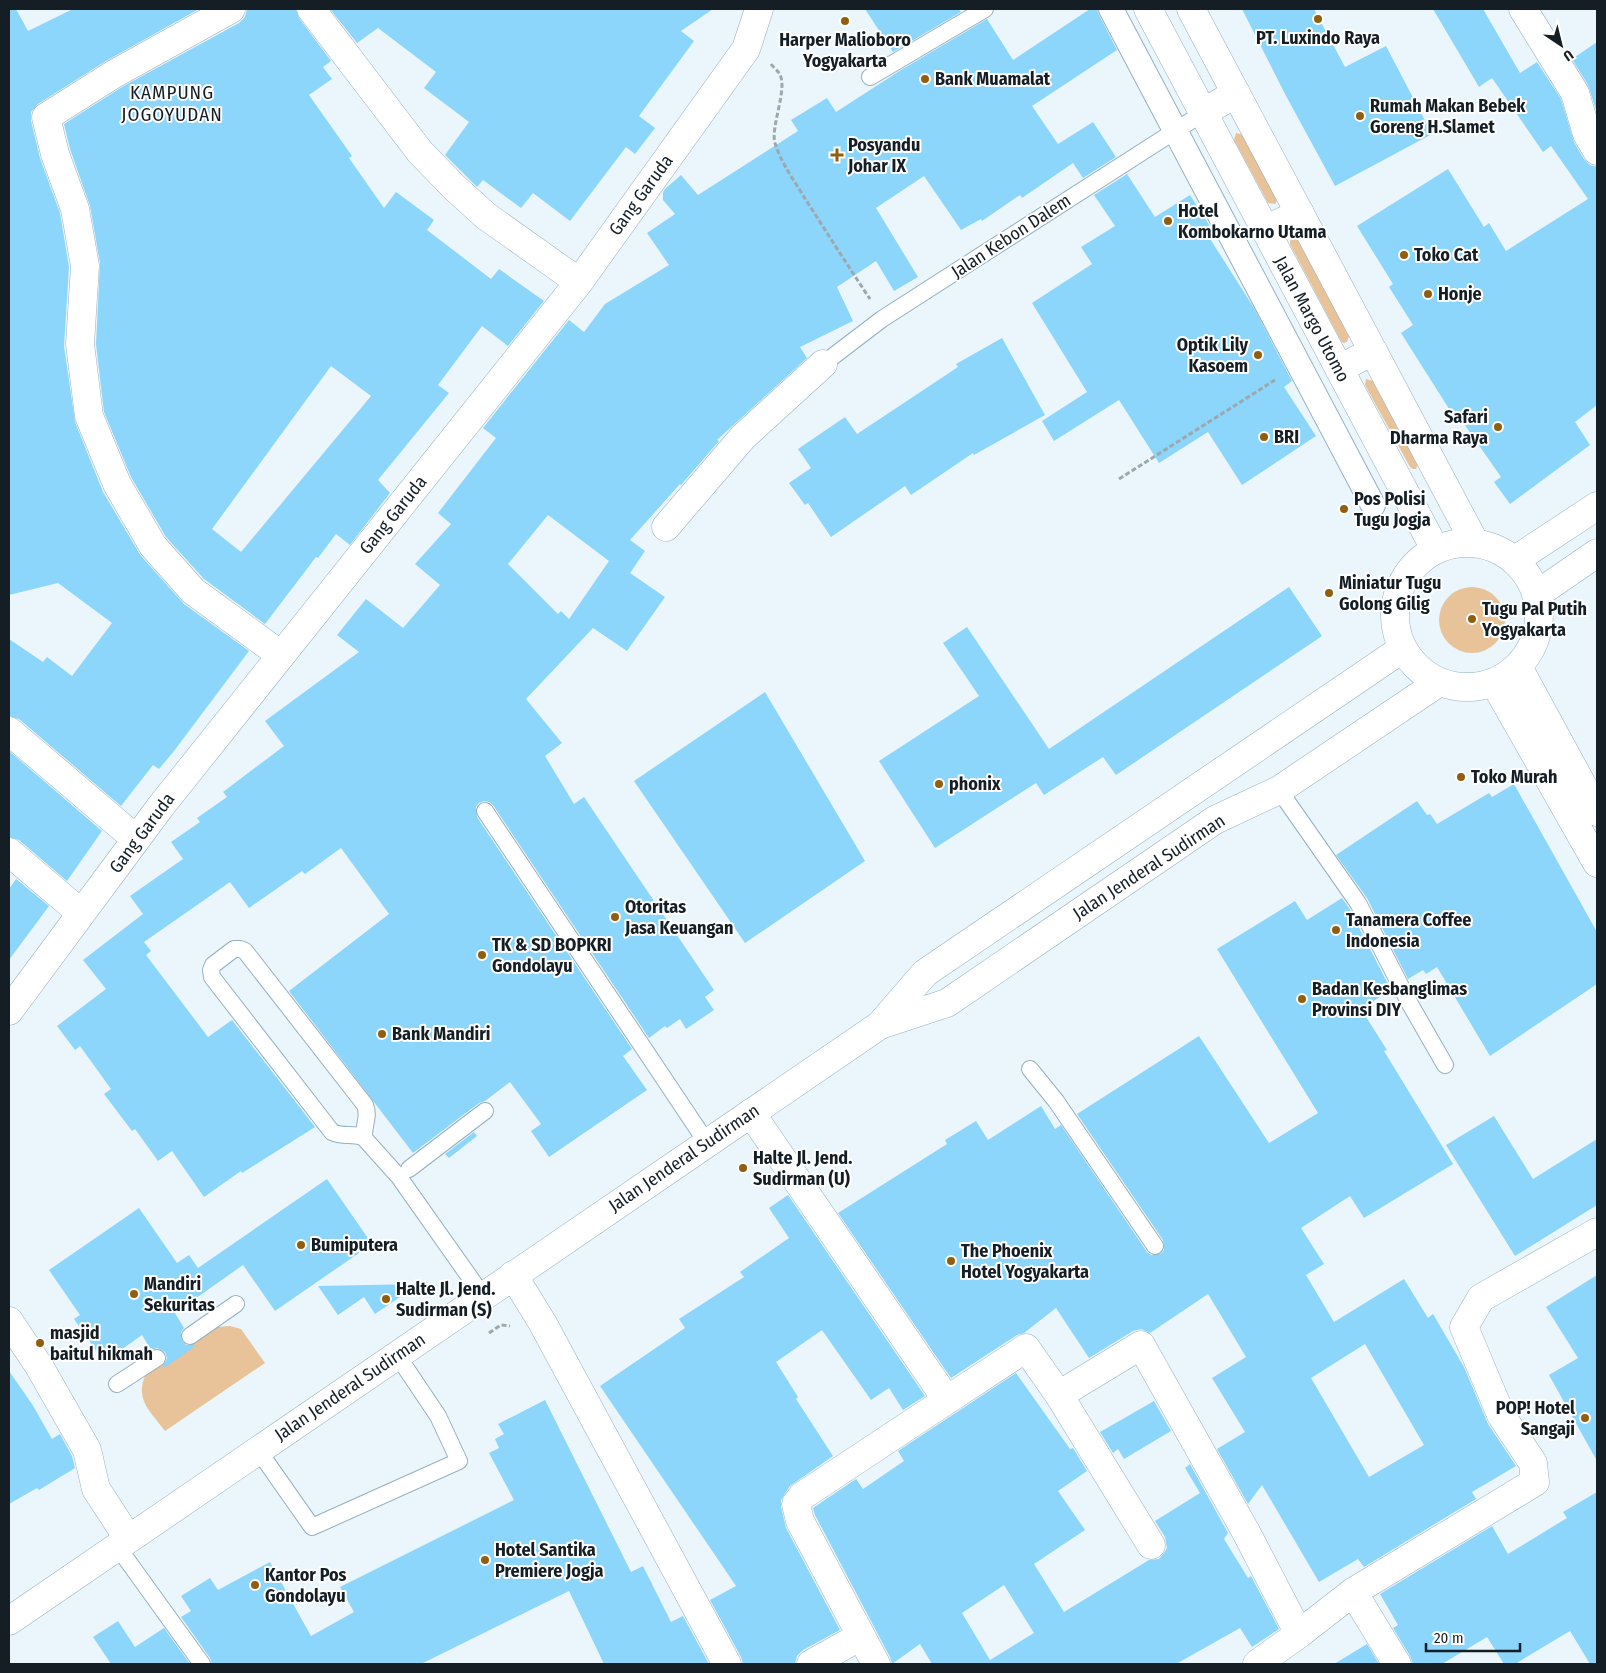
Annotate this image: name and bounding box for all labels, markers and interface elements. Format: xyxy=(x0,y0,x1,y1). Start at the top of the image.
marker: PT. Luxindo Raya xyxy=(1312,13,1324,25)
marker: Harper Malioboro Yogyakarta xyxy=(839,15,851,27)
north arrow xyxy=(1536,20,1586,70)
place label: PT. Luxindo Raya xyxy=(1256,27,1380,49)
place label: Harper Malioboro Yogyakarta xyxy=(779,29,911,72)
text: U xyxy=(1560,46,1576,65)
place label: Bank Muamalat xyxy=(935,68,1051,90)
marker: Bank Muamalat xyxy=(919,73,931,85)
district label: KAMPUNG JOGOYUDAN xyxy=(121,81,223,126)
place label: Rumah Makan Bebek Goreng H.Slamet xyxy=(1370,95,1526,138)
marker: Rumah Makan Bebek Goreng H.Slamet xyxy=(1354,110,1366,122)
place label: Posyandu Johar IX xyxy=(847,134,920,177)
marker: Posyandu Johar IX xyxy=(830,148,844,162)
street label: Gang Garuda xyxy=(604,150,678,240)
street label: Jalan Kebon Dalem xyxy=(947,189,1075,283)
place label: Hotel Kombokarno Utama xyxy=(1178,200,1326,243)
marker: Hotel Kombokarno Utama xyxy=(1162,215,1174,227)
place label: Toko Cat xyxy=(1414,244,1479,266)
marker: Toko Cat xyxy=(1398,249,1410,261)
street label: Jalan Margo Utomo xyxy=(1270,252,1354,386)
place label: Honje xyxy=(1438,283,1482,305)
marker: Honje xyxy=(1422,288,1434,300)
place label: Optik Lily Kasoem xyxy=(1177,334,1248,377)
marker: Optik Lily Kasoem xyxy=(1252,349,1264,361)
place label: Safari Dharma Raya xyxy=(1390,406,1488,449)
marker: Safari Dharma Raya xyxy=(1492,421,1504,433)
place label: BRI xyxy=(1274,426,1299,448)
marker: BRI xyxy=(1258,431,1270,443)
street label: Gang Garuda xyxy=(355,471,431,559)
place label: Pos Polisi Tugu Jogja xyxy=(1354,488,1431,531)
marker: Pos Polisi Tugu Jogja xyxy=(1338,503,1350,515)
place label: Miniatur Tugu Golong Gilig xyxy=(1339,572,1441,615)
marker: Miniatur Tugu Golong Gilig xyxy=(1323,587,1335,599)
place label: Tugu Pal Putih Yogyakarta xyxy=(1481,598,1587,641)
marker: Tugu Pal Putih Yogyakarta xyxy=(1466,613,1478,625)
place label: Toko Murah xyxy=(1471,766,1557,788)
marker: Toko Murah xyxy=(1455,771,1467,783)
place label: phonix xyxy=(949,773,1001,795)
marker: phonix xyxy=(933,778,945,790)
street label: Gang Garuda xyxy=(105,788,179,877)
street label: Jalan Jenderal Sudirman xyxy=(1069,810,1229,924)
place label: Otoritas Jasa Keuangan xyxy=(624,896,733,939)
place label: Tanamera Coffee Indonesia xyxy=(1346,909,1471,952)
marker: Otoritas Jasa Keuangan xyxy=(609,911,621,923)
marker: Tanamera Coffee Indonesia xyxy=(1330,924,1342,936)
place label: TK & SD BOPKRI Gondolayu xyxy=(492,934,612,977)
marker: TK & SD BOPKRI Gondolayu xyxy=(476,949,488,961)
place label: Badan Kesbanglimas Provinsi DIY xyxy=(1312,978,1467,1021)
marker: Badan Kesbanglimas Provinsi DIY xyxy=(1296,993,1308,1005)
place label: Bank Mandiri xyxy=(392,1023,490,1045)
marker: Bank Mandiri xyxy=(376,1028,388,1040)
street label: Jalan Jenderal Sudirman xyxy=(605,1099,763,1217)
place label: Halte Jl. Jend. Sudirman (U) xyxy=(753,1147,852,1190)
marker: Halte Jl. Jend. Sudirman (U) xyxy=(737,1162,749,1174)
place label: Bumiputera xyxy=(311,1234,398,1256)
marker: Bumiputera xyxy=(295,1239,307,1251)
place label: The Phoenix Hotel Yogyakarta xyxy=(961,1240,1089,1283)
marker: The Phoenix Hotel Yogyakarta xyxy=(945,1255,957,1267)
place label: Mandiri Sekuritas xyxy=(144,1273,215,1316)
place label: Halte Jl. Jend. Sudirman (S) xyxy=(396,1278,495,1321)
marker: Mandiri Sekuritas xyxy=(128,1288,140,1300)
marker: Halte Jl. Jend. Sudirman (S) xyxy=(380,1293,392,1305)
place label: masjid baitul hikmah xyxy=(50,1322,153,1365)
street label: Jalan Jenderal Sudirman xyxy=(271,1328,429,1446)
marker: masjid baitul hikmah xyxy=(34,1337,46,1349)
place label: POP! Hotel Sangaji xyxy=(1496,1397,1575,1440)
marker: POP! Hotel Sangaji xyxy=(1579,1412,1591,1424)
place label: Hotel Santika Premiere Jogja xyxy=(495,1539,604,1582)
marker: Hotel Santika Premiere Jogja xyxy=(479,1554,491,1566)
place label: Kantor Pos Gondolayu xyxy=(265,1564,346,1607)
marker: Kantor Pos Gondolayu xyxy=(249,1579,261,1591)
scale bar xyxy=(1426,1620,1520,1652)
text: 20 m xyxy=(1434,1629,1464,1647)

